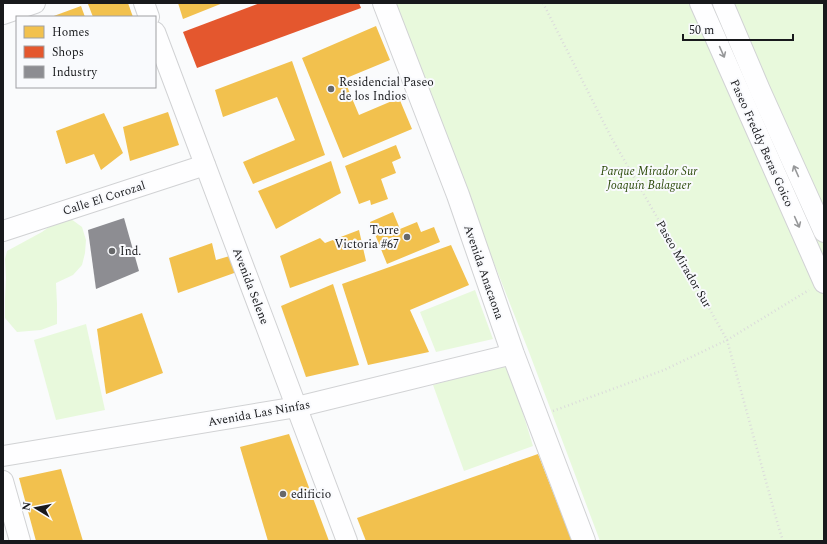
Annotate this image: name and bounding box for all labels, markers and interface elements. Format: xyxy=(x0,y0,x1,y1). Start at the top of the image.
legend xyxy=(16,16,156,88)
scale bar xyxy=(683,16,793,42)
text: 50 m xyxy=(689,21,714,40)
text: Homes xyxy=(52,23,90,42)
text: Shops xyxy=(52,43,84,62)
one-way arrow xyxy=(718,45,726,57)
text: Industry xyxy=(52,63,98,82)
place label: Residencial Paseo de los Indios xyxy=(339,73,434,106)
street label: Paseo Freddy Beras Goico xyxy=(725,76,798,210)
marker: Residencial Paseo de los Indios xyxy=(326,84,336,94)
park label: Parque Mirador Sur Joaquín Balaguer xyxy=(601,162,698,195)
one-way arrow xyxy=(792,166,800,178)
street label: Calle El Corozal xyxy=(60,176,148,221)
one-way arrow xyxy=(793,215,801,227)
street label: Paseo Mirador Sur xyxy=(651,217,717,312)
place label: Torre Victoria #67 xyxy=(334,221,399,254)
street label: Avenida Anacaona xyxy=(458,222,509,322)
marker: Torre Victoria #67 xyxy=(402,232,412,242)
place label: Ind. xyxy=(120,242,141,261)
street label: Avenida Selene xyxy=(227,245,274,328)
marker: Ind. xyxy=(107,246,117,256)
street label: Avenida Las Ninfas xyxy=(207,395,312,432)
place label: edificio xyxy=(291,485,331,504)
north arrow xyxy=(16,488,56,528)
marker: edificio xyxy=(278,489,288,499)
text: N xyxy=(17,500,36,512)

